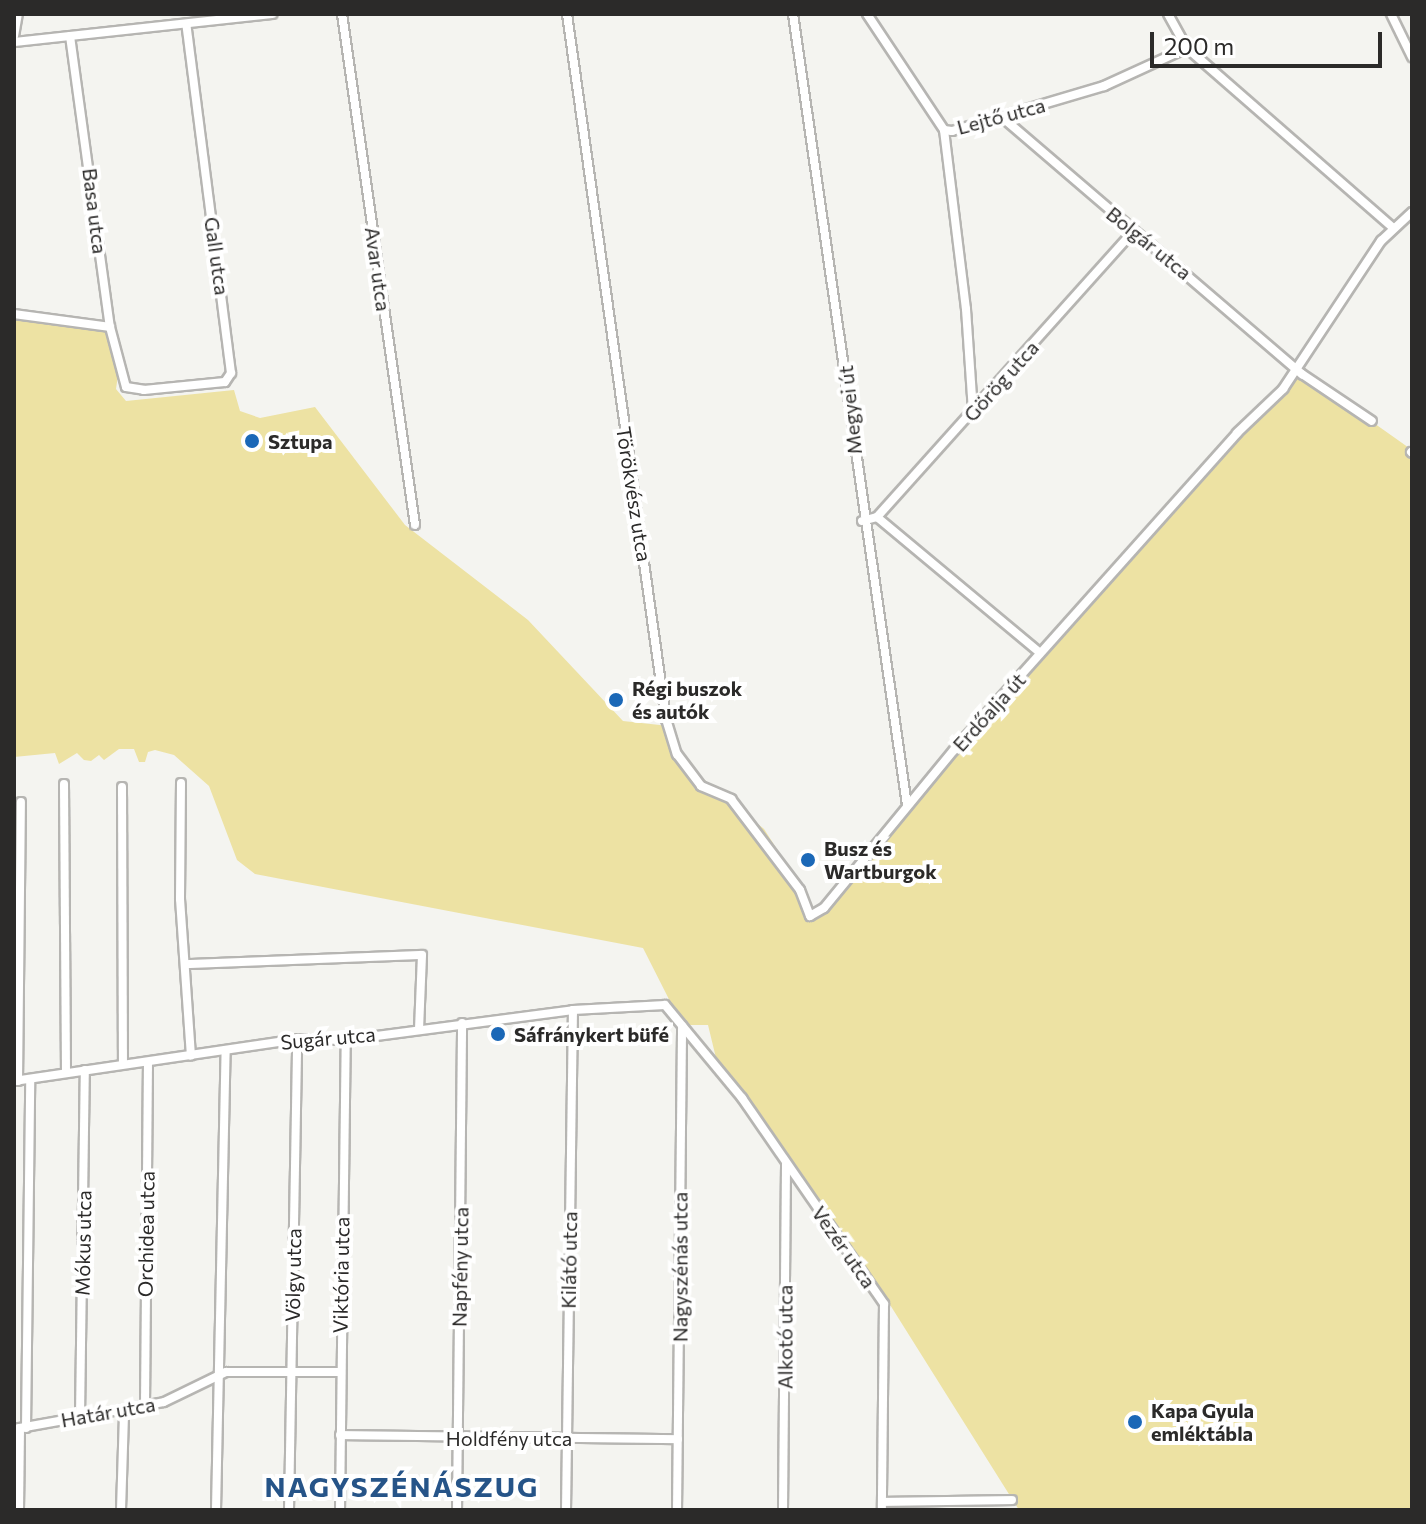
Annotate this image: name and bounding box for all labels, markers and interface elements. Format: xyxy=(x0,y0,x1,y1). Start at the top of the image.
scale bar xyxy=(1154,16,1386,66)
text: 200 m xyxy=(1164,31,1234,60)
street label: Lejtő utca xyxy=(954,93,1048,139)
street label: Basa utca xyxy=(78,167,112,255)
street label: Bolgár utca xyxy=(1102,201,1196,285)
street label: Gall utca xyxy=(200,215,234,297)
street label: Avar utca xyxy=(360,225,396,313)
street label: Görög utca xyxy=(958,336,1044,426)
street label: Megyei út xyxy=(833,364,867,456)
street label: Törökvész utca xyxy=(611,425,657,563)
place label: Sztupa xyxy=(268,429,333,453)
marker: Sztupa xyxy=(243,432,261,450)
street label: Erdőalja út xyxy=(948,668,1030,756)
place label: Régi buszok és autók xyxy=(632,676,742,723)
marker: Régi buszok és autók xyxy=(607,691,625,709)
place label: Busz és Wartburgok xyxy=(824,836,937,883)
marker: Busz és Wartburgok xyxy=(799,851,817,869)
street label: Sugár utca xyxy=(279,1022,377,1054)
place label: Sáfránykert büfé xyxy=(514,1022,669,1046)
marker: Sáfránykert büfé xyxy=(489,1025,507,1043)
street label: Orchidea utca xyxy=(133,1171,159,1297)
street label: Mókus utca xyxy=(70,1190,96,1296)
street label: Nagyszénás utca xyxy=(668,1192,692,1342)
street label: Vezér utca xyxy=(807,1201,881,1293)
street label: Napfény utca xyxy=(447,1207,473,1327)
street label: Kilátó utca xyxy=(556,1211,582,1309)
street label: Viktória utca xyxy=(328,1216,354,1334)
street label: Völgy utca xyxy=(280,1228,306,1322)
street label: Alkotó utca xyxy=(773,1285,797,1389)
street label: Határ utca xyxy=(59,1392,157,1432)
place label: Kapa Gyula emléktábla xyxy=(1151,1398,1254,1445)
marker: Kapa Gyula emléktábla xyxy=(1126,1413,1144,1431)
street label: Holdfény utca xyxy=(446,1426,572,1450)
district label: NAGYSZÉNÁSZUG xyxy=(264,1469,540,1503)

